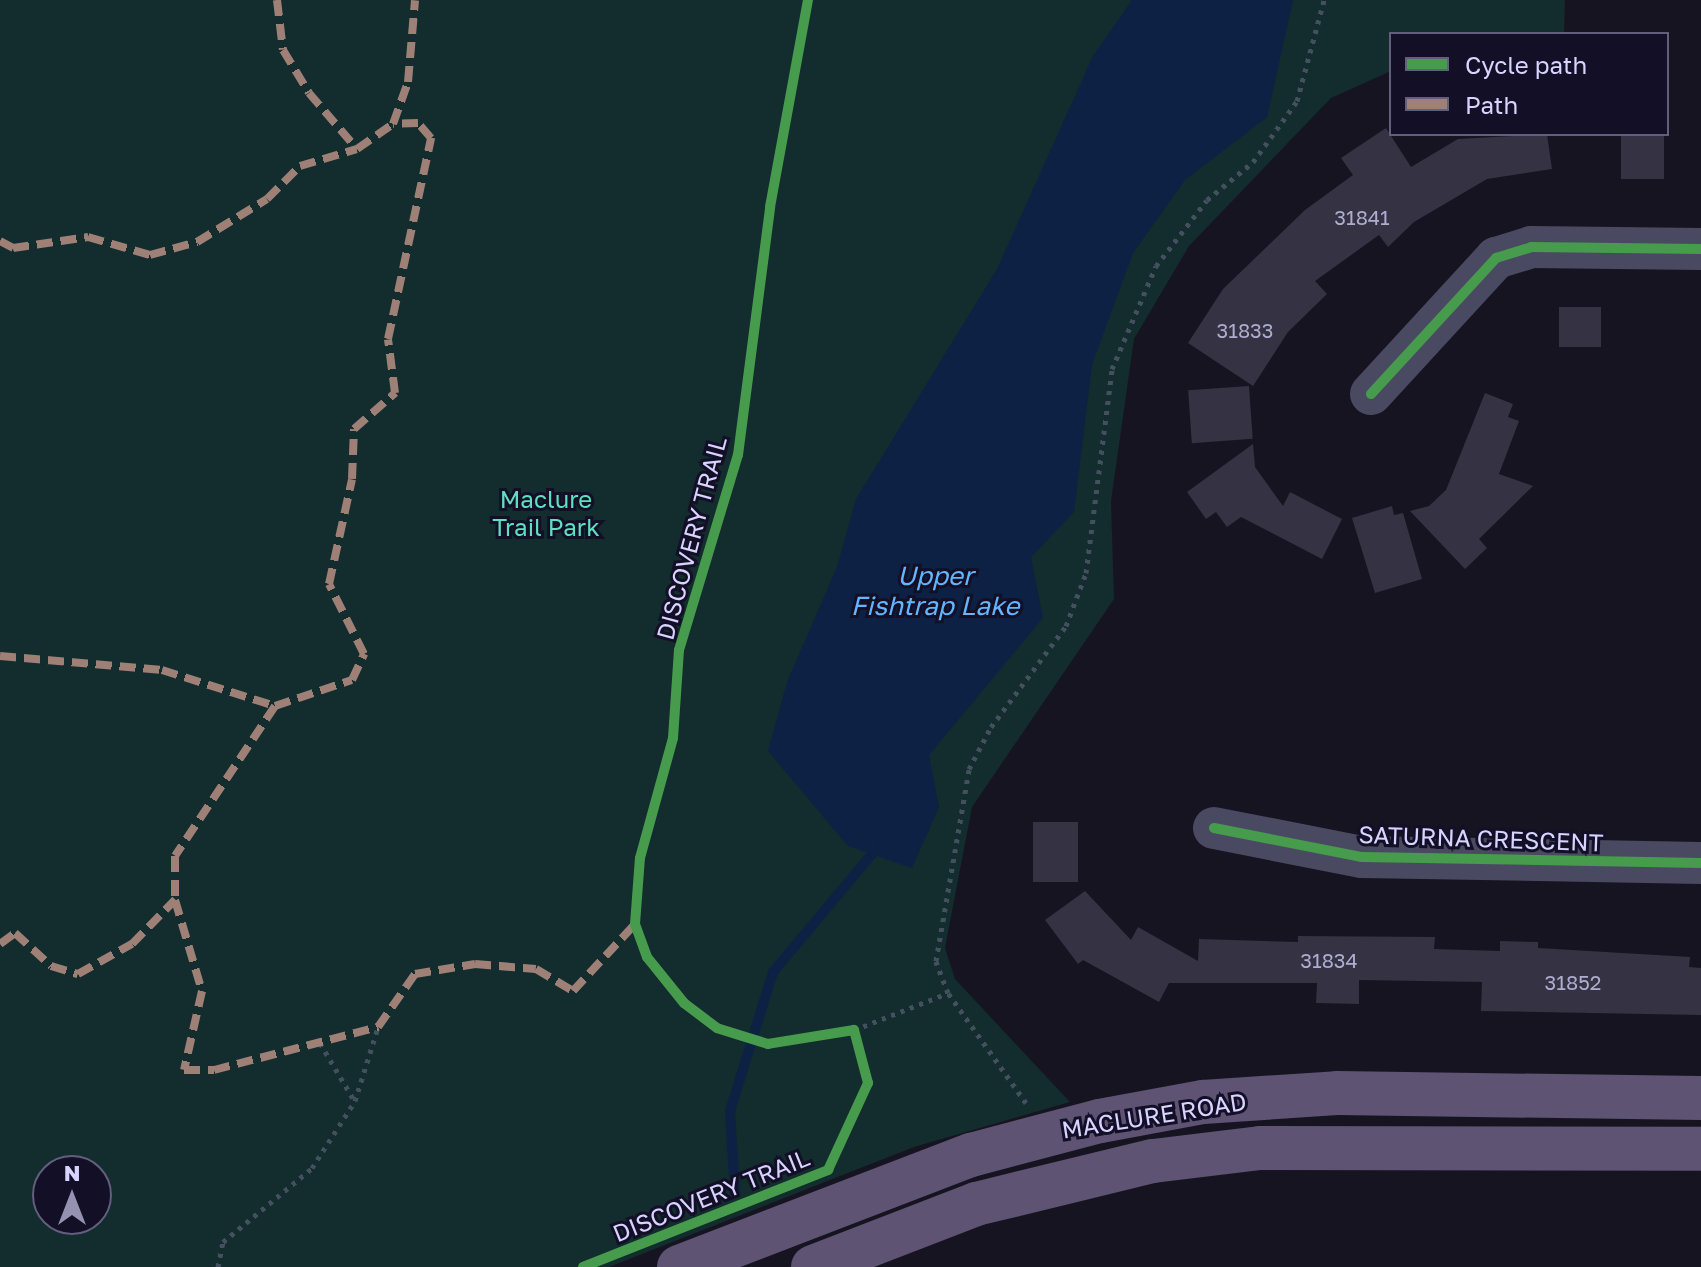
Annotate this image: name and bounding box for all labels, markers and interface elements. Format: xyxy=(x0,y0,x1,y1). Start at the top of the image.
legend xyxy=(1389,32,1669,136)
text: Cycle path xyxy=(1465,50,1587,79)
text: Path xyxy=(1465,90,1518,119)
house number: 31841 xyxy=(1334,205,1390,229)
house number: 31833 xyxy=(1217,318,1273,342)
street label: DISCOVERY TRAIL xyxy=(650,433,732,643)
park label: Maclure Trail Park xyxy=(492,485,600,541)
water label: Upper Fishtrap Lake xyxy=(851,560,1019,622)
street label: SATURNA CRESCENT xyxy=(1358,819,1604,857)
house number: 31834 xyxy=(1300,948,1358,972)
house number: 31852 xyxy=(1545,970,1601,994)
street label: MACLURE ROAD xyxy=(1060,1086,1248,1144)
street label: DISCOVERY TRAIL xyxy=(608,1142,814,1248)
north arrow xyxy=(32,1155,112,1235)
text: N xyxy=(64,1159,80,1186)

